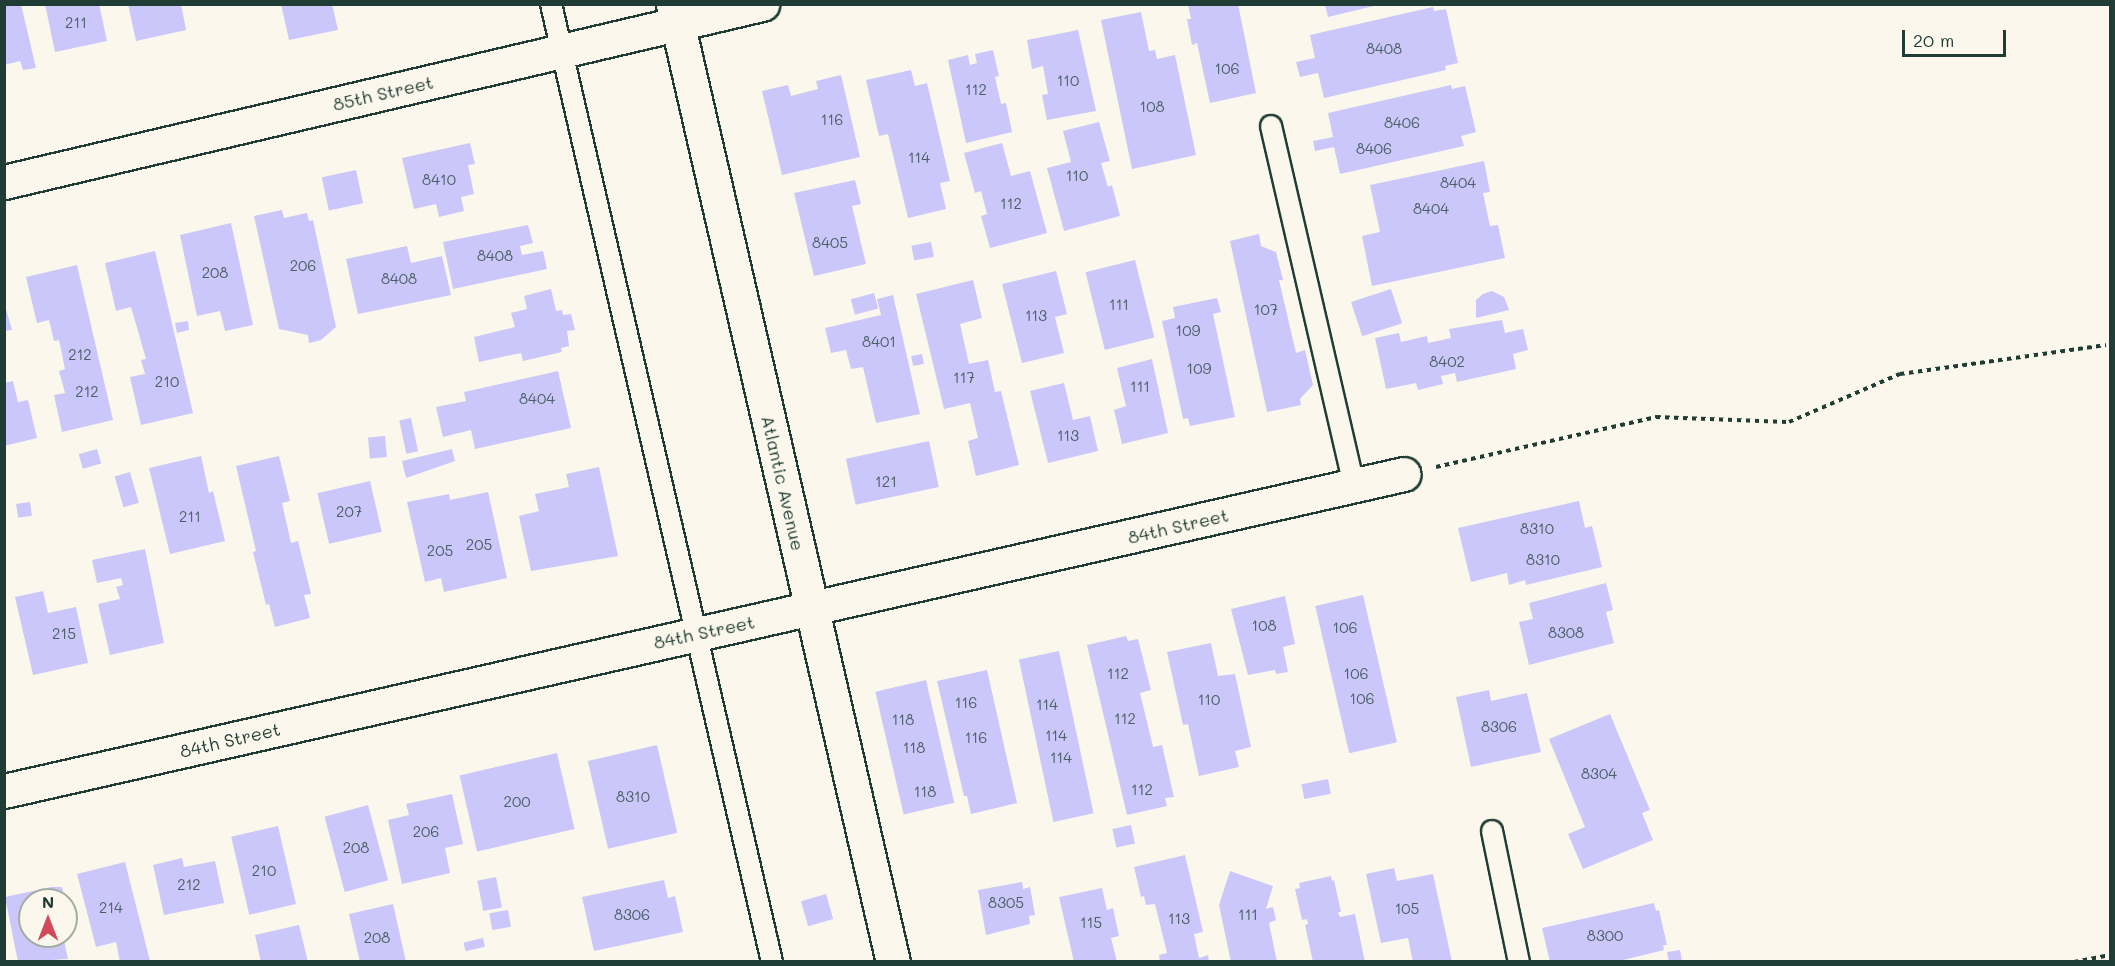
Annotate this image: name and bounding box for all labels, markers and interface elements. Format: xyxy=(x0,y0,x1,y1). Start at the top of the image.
house number: 211 xyxy=(65,14,87,32)
scale bar xyxy=(1905,18,2008,56)
text: 20 m xyxy=(1913,28,1954,52)
house number: 8408 xyxy=(1366,40,1402,58)
house number: 106 xyxy=(1214,60,1240,78)
street label: 85th Street xyxy=(331,71,435,115)
house number: 110 xyxy=(1057,72,1079,90)
house number: 112 xyxy=(965,81,987,99)
house number: 108 xyxy=(1139,98,1165,116)
house number: 116 xyxy=(821,111,843,129)
house number: 8406 xyxy=(1384,114,1420,132)
house number: 8406 xyxy=(1356,140,1392,158)
house number: 114 xyxy=(908,149,930,167)
house number: 110 xyxy=(1066,167,1088,185)
house number: 8410 xyxy=(422,171,456,189)
house number: 8404 xyxy=(1440,174,1476,192)
house number: 112 xyxy=(1000,195,1022,213)
house number: 8404 xyxy=(1413,200,1449,218)
house number: 8405 xyxy=(812,234,848,252)
house number: 8408 xyxy=(477,247,513,265)
house number: 206 xyxy=(290,257,316,275)
house number: 208 xyxy=(202,264,228,282)
house number: 8408 xyxy=(381,270,417,288)
house number: 111 xyxy=(1109,296,1129,314)
house number: 107 xyxy=(1254,301,1278,319)
house number: 113 xyxy=(1025,307,1047,325)
house number: 109 xyxy=(1176,322,1200,340)
house number: 8401 xyxy=(862,333,896,351)
house number: 212 xyxy=(68,346,92,364)
house number: 8402 xyxy=(1429,353,1465,371)
house number: 109 xyxy=(1187,360,1211,378)
house number: 117 xyxy=(953,369,975,387)
house number: 210 xyxy=(155,373,179,391)
house number: 111 xyxy=(1130,378,1150,396)
house number: 212 xyxy=(75,383,99,401)
house number: 8404 xyxy=(519,390,555,408)
street label: Atlantic Avenue xyxy=(757,413,809,553)
house number: 113 xyxy=(1057,427,1079,445)
house number: 121 xyxy=(875,473,897,491)
house number: 207 xyxy=(336,503,362,521)
street label: 84th Street xyxy=(1126,504,1230,548)
house number: 211 xyxy=(179,508,201,526)
house number: 8310 xyxy=(1520,520,1554,538)
house number: 205 xyxy=(466,536,492,554)
house number: 205 xyxy=(427,542,453,560)
house number: 8310 xyxy=(1526,551,1560,569)
street label: 84th Street xyxy=(652,611,756,653)
house number: 108 xyxy=(1251,617,1277,635)
house number: 106 xyxy=(1332,619,1358,637)
house number: 8308 xyxy=(1548,624,1584,642)
house number: 215 xyxy=(52,625,76,643)
house number: 112 xyxy=(1107,665,1129,683)
house number: 106 xyxy=(1343,665,1369,683)
house number: 106 xyxy=(1349,690,1375,708)
house number: 110 xyxy=(1198,691,1220,709)
house number: 116 xyxy=(955,694,977,712)
house number: 114 xyxy=(1036,696,1058,714)
house number: 112 xyxy=(1114,710,1136,728)
house number: 118 xyxy=(892,711,914,729)
street label: 84th Street xyxy=(178,718,282,762)
house number: 8306 xyxy=(1481,718,1517,736)
house number: 114 xyxy=(1045,727,1067,745)
house number: 116 xyxy=(965,729,987,747)
house number: 118 xyxy=(903,739,925,757)
house number: 114 xyxy=(1050,749,1072,767)
house number: 8304 xyxy=(1581,765,1617,783)
house number: 112 xyxy=(1131,781,1153,799)
house number: 118 xyxy=(914,783,936,801)
house number: 8310 xyxy=(616,788,650,806)
house number: 200 xyxy=(504,793,530,811)
house number: 206 xyxy=(413,823,439,841)
house number: 208 xyxy=(343,839,369,857)
house number: 210 xyxy=(252,862,276,880)
house number: 212 xyxy=(177,876,201,894)
north arrow xyxy=(18,888,78,948)
text: N xyxy=(42,891,54,912)
house number: 8305 xyxy=(988,894,1024,912)
house number: 214 xyxy=(99,899,123,917)
house number: 105 xyxy=(1395,900,1419,918)
house number: 8306 xyxy=(614,906,650,924)
house number: 111 xyxy=(1238,906,1258,924)
house number: 113 xyxy=(1168,910,1190,928)
house number: 115 xyxy=(1080,914,1102,932)
house number: 8300 xyxy=(1587,927,1623,945)
house number: 208 xyxy=(364,929,390,947)

